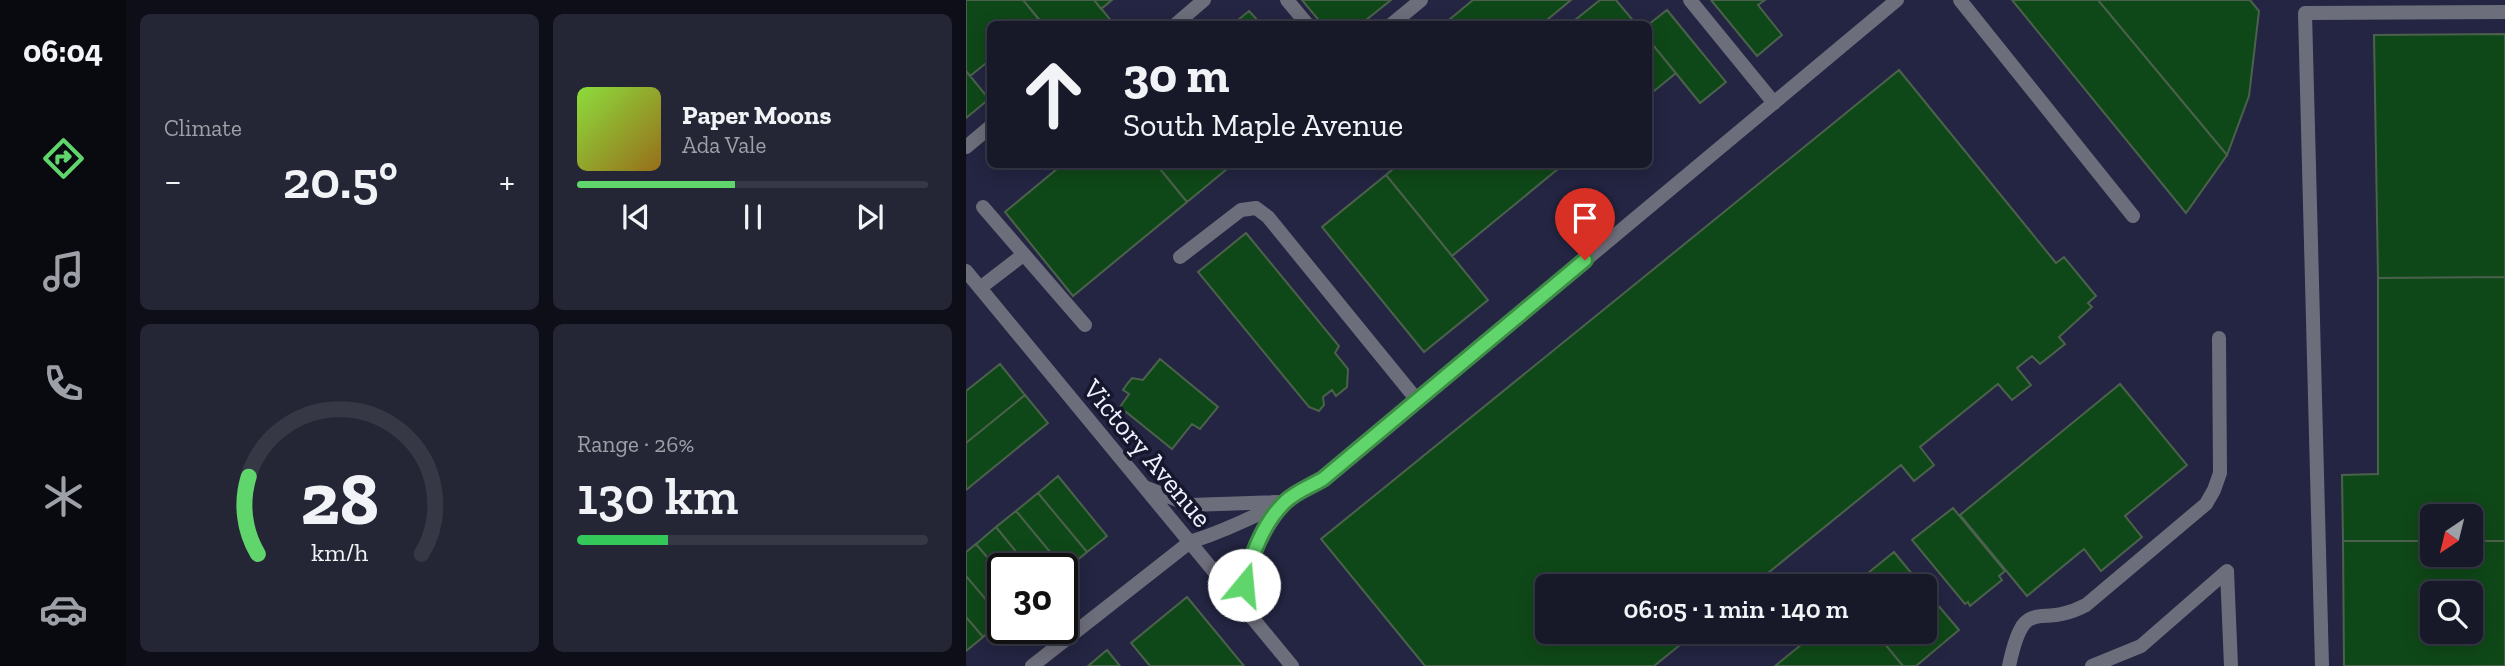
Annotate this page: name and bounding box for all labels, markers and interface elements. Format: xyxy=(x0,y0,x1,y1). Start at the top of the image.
text: 06:04 xyxy=(23,32,103,70)
text: 30 m xyxy=(1123,46,1229,105)
icon: ahead xyxy=(1008,49,1099,140)
text: Paper Moons xyxy=(682,99,831,131)
text: South Maple Avenue xyxy=(1123,106,1403,144)
text: Climate xyxy=(164,114,242,142)
text: Ada Vale xyxy=(682,131,766,159)
icon: directions xyxy=(39,134,88,183)
text: 20.5° xyxy=(283,149,398,211)
text: − xyxy=(164,158,182,204)
text: + xyxy=(499,158,515,204)
pin xyxy=(1555,188,1615,260)
icon: previous xyxy=(617,198,655,236)
icon: pause xyxy=(734,198,772,236)
icon: next xyxy=(851,198,889,236)
icon: arrive xyxy=(1566,199,1604,237)
icon: music xyxy=(39,247,88,296)
icon: phone xyxy=(39,359,88,408)
street label: Victory Avenue xyxy=(1076,372,1219,534)
text: Range · 26% xyxy=(577,430,694,458)
text: 28 xyxy=(300,455,379,543)
text: 130 km xyxy=(577,465,738,527)
icon: climate xyxy=(39,472,88,521)
north arrow xyxy=(2420,504,2483,567)
map controls xyxy=(2420,504,2483,644)
text: km/h xyxy=(311,537,368,567)
position arrow xyxy=(1207,548,1281,622)
speed limit sign: 30 xyxy=(987,553,1078,644)
button: search xyxy=(2420,581,2483,644)
icon: car xyxy=(39,585,88,634)
text: 06:05 · 1 min · 140 m xyxy=(1623,593,1849,625)

